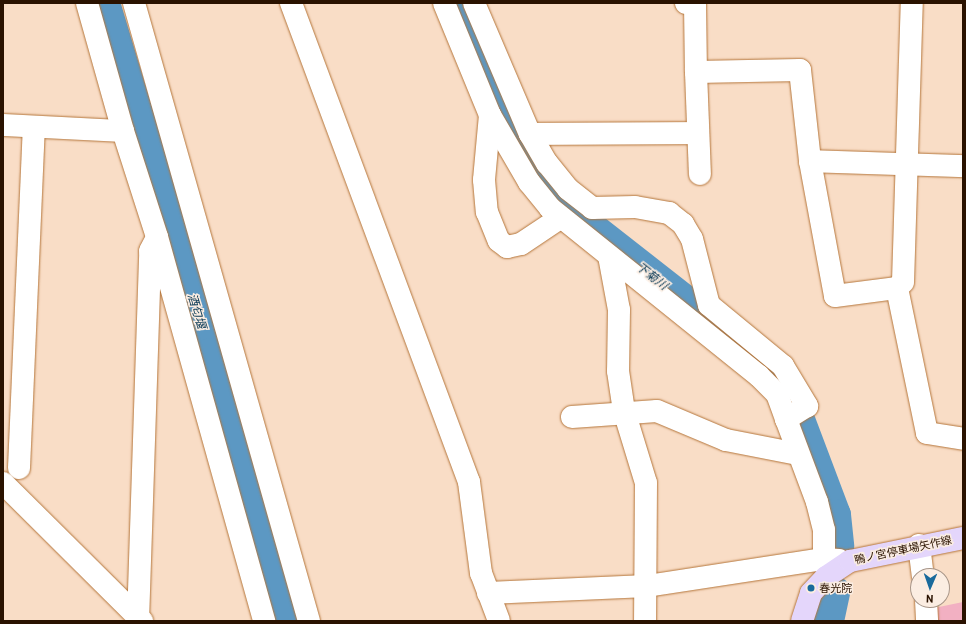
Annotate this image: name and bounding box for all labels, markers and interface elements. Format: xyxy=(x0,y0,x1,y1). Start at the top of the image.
water label: 下菊川 xyxy=(633,259,671,293)
water label: 酒匂堰 xyxy=(185,292,209,330)
street label: 鴨ノ宮停車場矢作線 xyxy=(853,533,953,567)
north arrow xyxy=(910,568,950,608)
place label: 春光院 xyxy=(819,581,852,595)
marker: 春光院 xyxy=(806,583,816,593)
text: N xyxy=(926,593,933,606)

